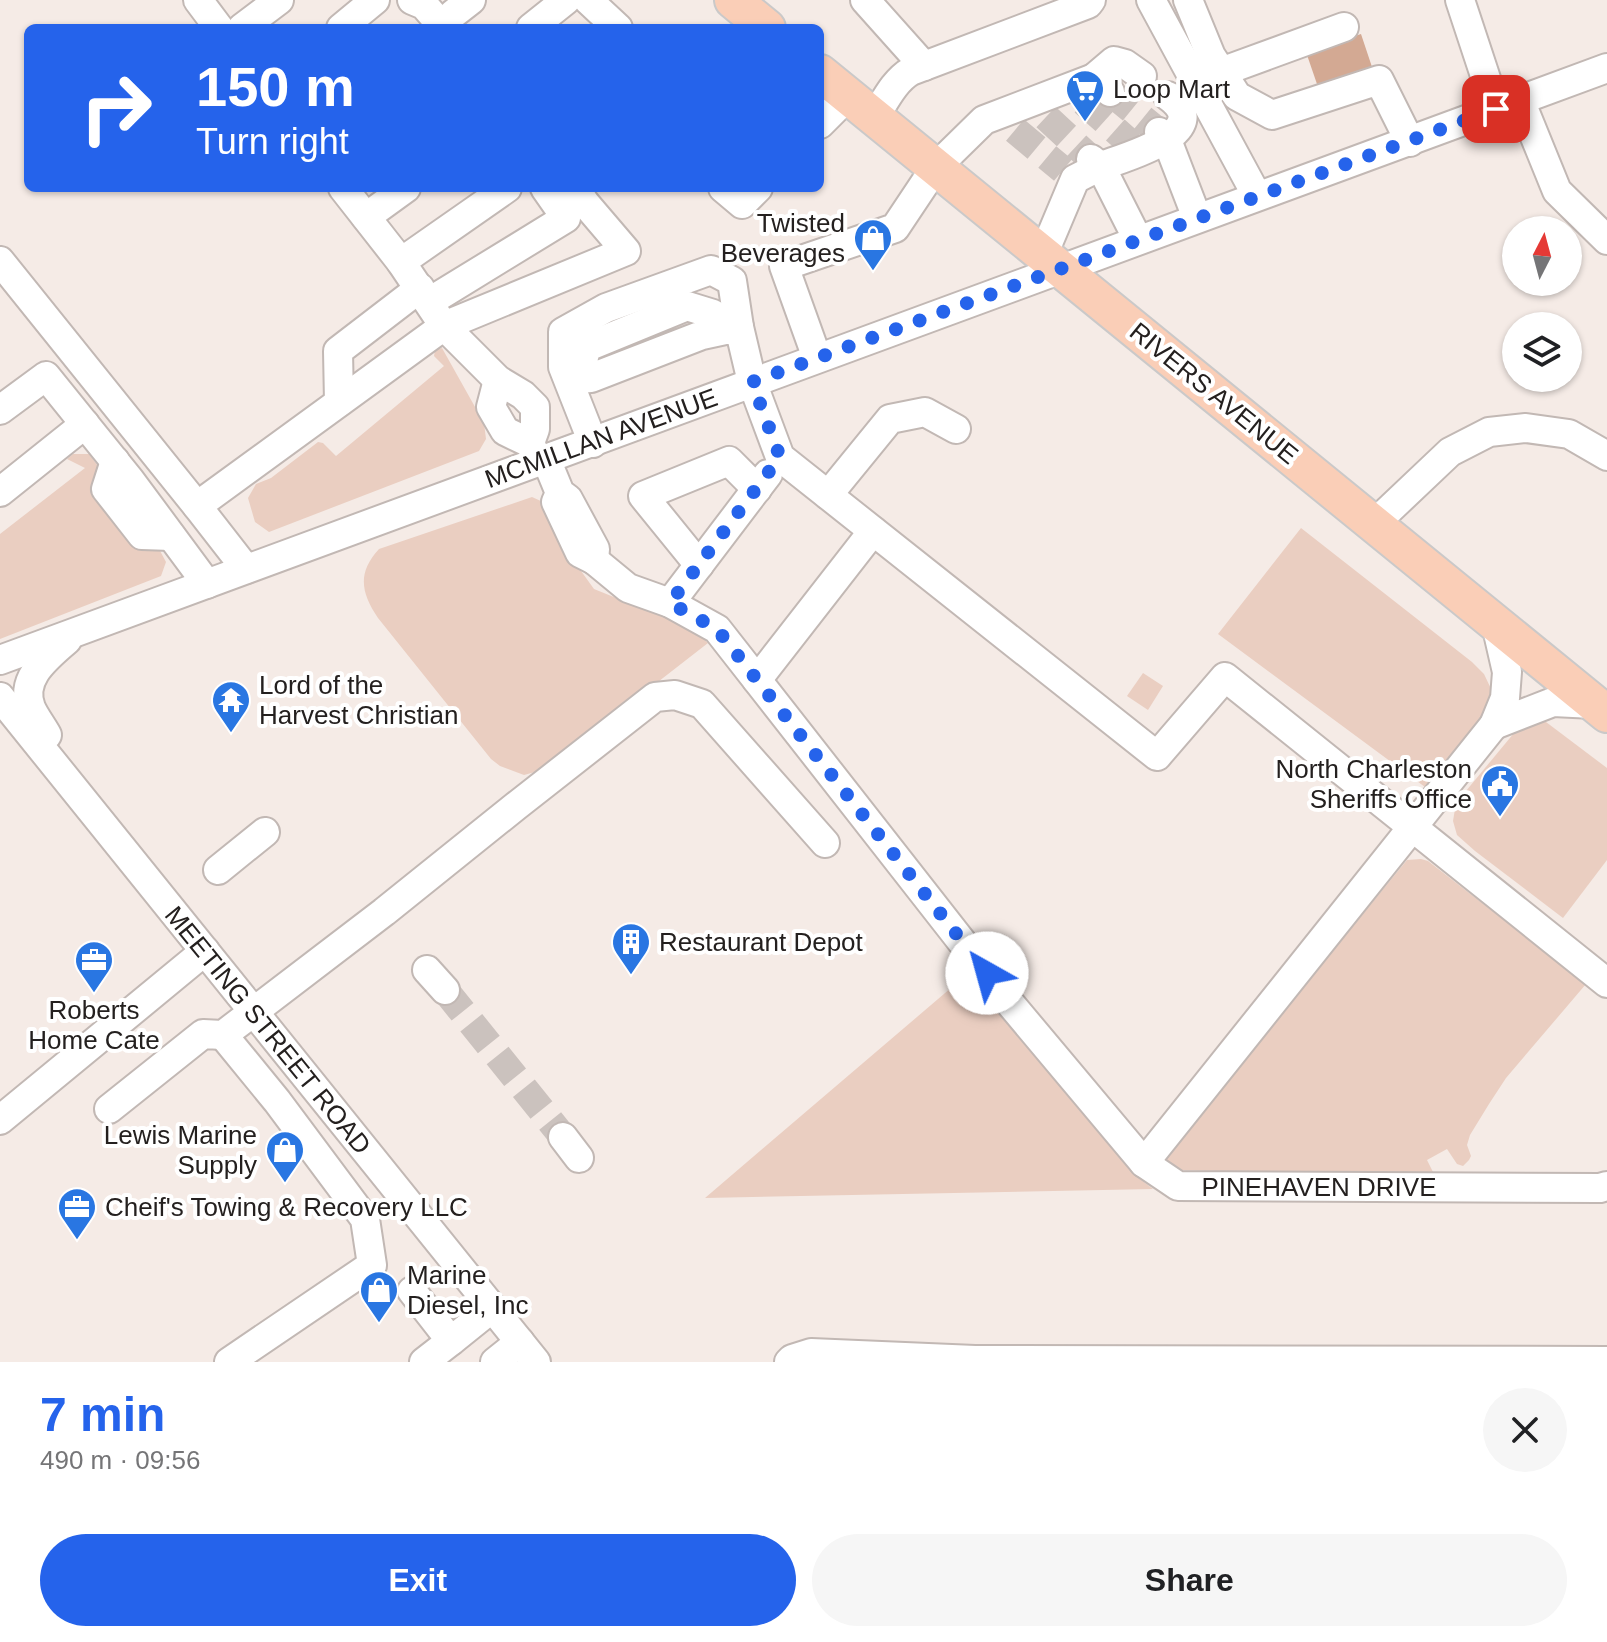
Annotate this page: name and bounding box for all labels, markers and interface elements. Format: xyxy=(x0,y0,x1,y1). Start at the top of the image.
text: 150 m xyxy=(196,55,355,118)
icon: right xyxy=(64,56,168,160)
supermarket icon: Loop Mart xyxy=(1064,68,1106,123)
place label: Loop Mart xyxy=(1113,74,1231,104)
pin xyxy=(1462,75,1530,143)
icon: arrive xyxy=(1474,87,1518,131)
text: Turn right xyxy=(196,121,349,162)
place label: Twisted Beverages xyxy=(721,208,845,268)
north arrow xyxy=(1502,216,1582,296)
map controls xyxy=(1502,216,1582,392)
shop icon: Twisted Beverages xyxy=(852,217,894,272)
button: layers xyxy=(1502,312,1582,392)
street label: RIVERS AVENUE xyxy=(1124,316,1304,470)
street label: MCMILLAN AVENUE xyxy=(481,382,721,494)
place label: Lord of the Harvest Christian xyxy=(259,670,458,730)
temple icon: Lord of the Harvest Christian xyxy=(210,679,252,734)
place label: North Charleston Sheriffs Office xyxy=(1275,754,1472,814)
public building icon: North Charleston Sheriffs Office xyxy=(1479,763,1521,818)
street label: MEETING STREET ROAD xyxy=(159,900,377,1160)
building icon: Restaurant Depot xyxy=(610,921,652,976)
place label: Restaurant Depot xyxy=(659,927,864,957)
position arrow xyxy=(945,931,1029,1015)
office icon: Roberts Home Cate xyxy=(73,939,115,994)
place label: Roberts Home Cate xyxy=(28,995,160,1055)
place label: Lewis Marine Supply xyxy=(104,1120,257,1180)
shop icon: Lewis Marine Supply xyxy=(264,1129,306,1184)
street label: PINEHAVEN DRIVE xyxy=(1201,1172,1437,1202)
office icon: Cheif's Towing & Recovery LLC xyxy=(56,1186,98,1241)
place label: Cheif's Towing & Recovery LLC xyxy=(105,1192,468,1222)
place label: Marine Diesel, Inc xyxy=(407,1260,528,1320)
shop icon: Marine Diesel, Inc xyxy=(358,1269,400,1324)
text: 7 min xyxy=(40,1388,165,1441)
button: close xyxy=(1483,1388,1567,1472)
text: 490 m · 09:56 xyxy=(40,1445,200,1475)
button: Exit xyxy=(40,1534,796,1626)
button: Share xyxy=(812,1534,1567,1626)

